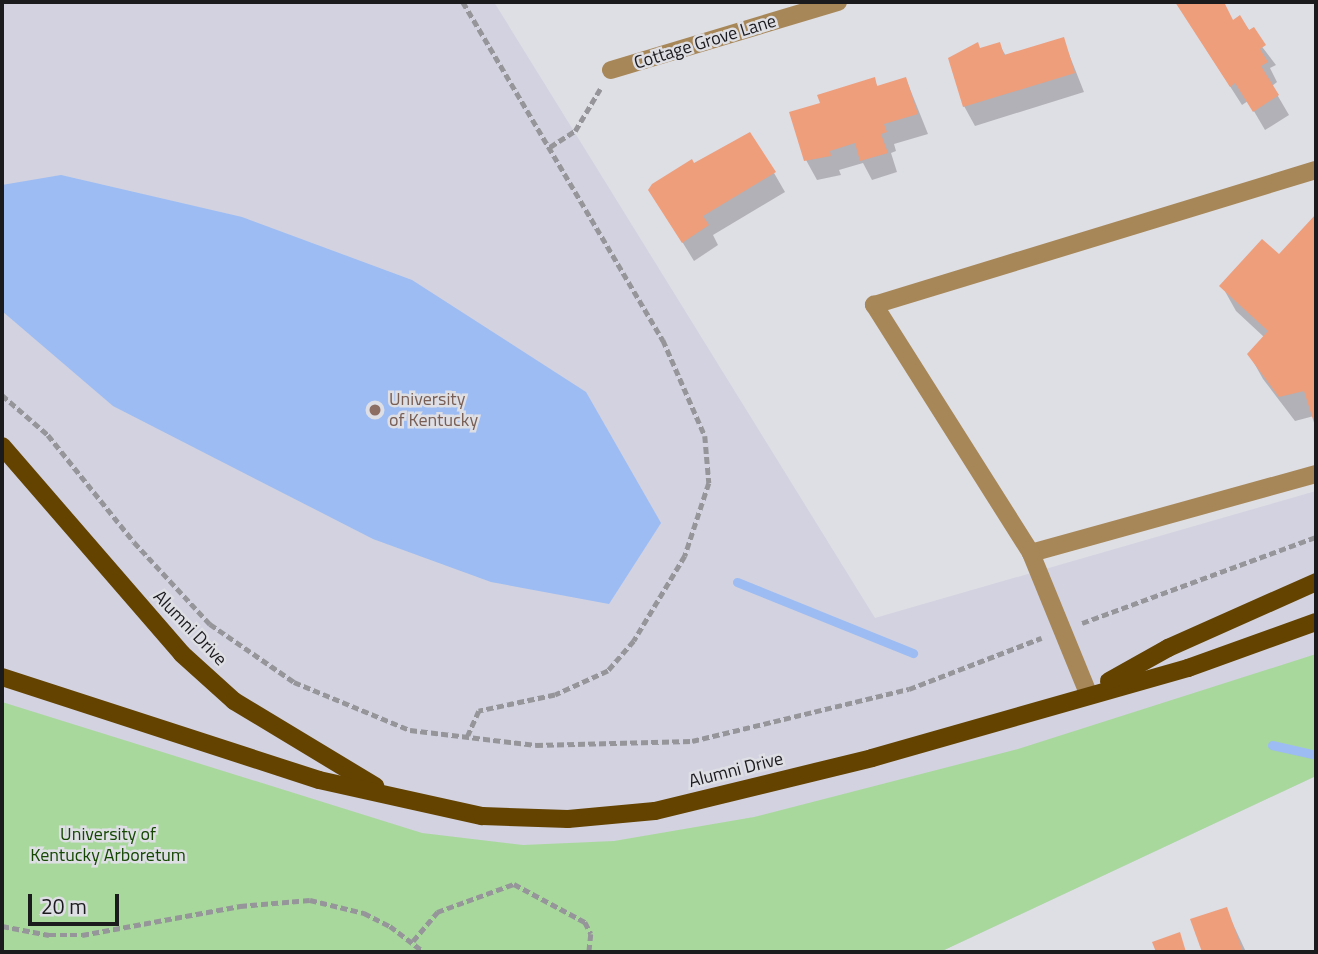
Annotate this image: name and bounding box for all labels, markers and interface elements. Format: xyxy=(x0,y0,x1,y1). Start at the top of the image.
street label: Cottage Grove Lane xyxy=(631,10,779,74)
place label: University of Kentucky xyxy=(389,389,478,432)
marker: University of Kentucky xyxy=(367,402,383,418)
street label: Alumni Drive xyxy=(149,586,231,670)
street label: Alumni Drive xyxy=(687,748,785,792)
park label: University of Kentucky Arboretum xyxy=(30,824,186,866)
scale bar xyxy=(32,880,122,924)
text: 20 m xyxy=(41,890,87,922)

